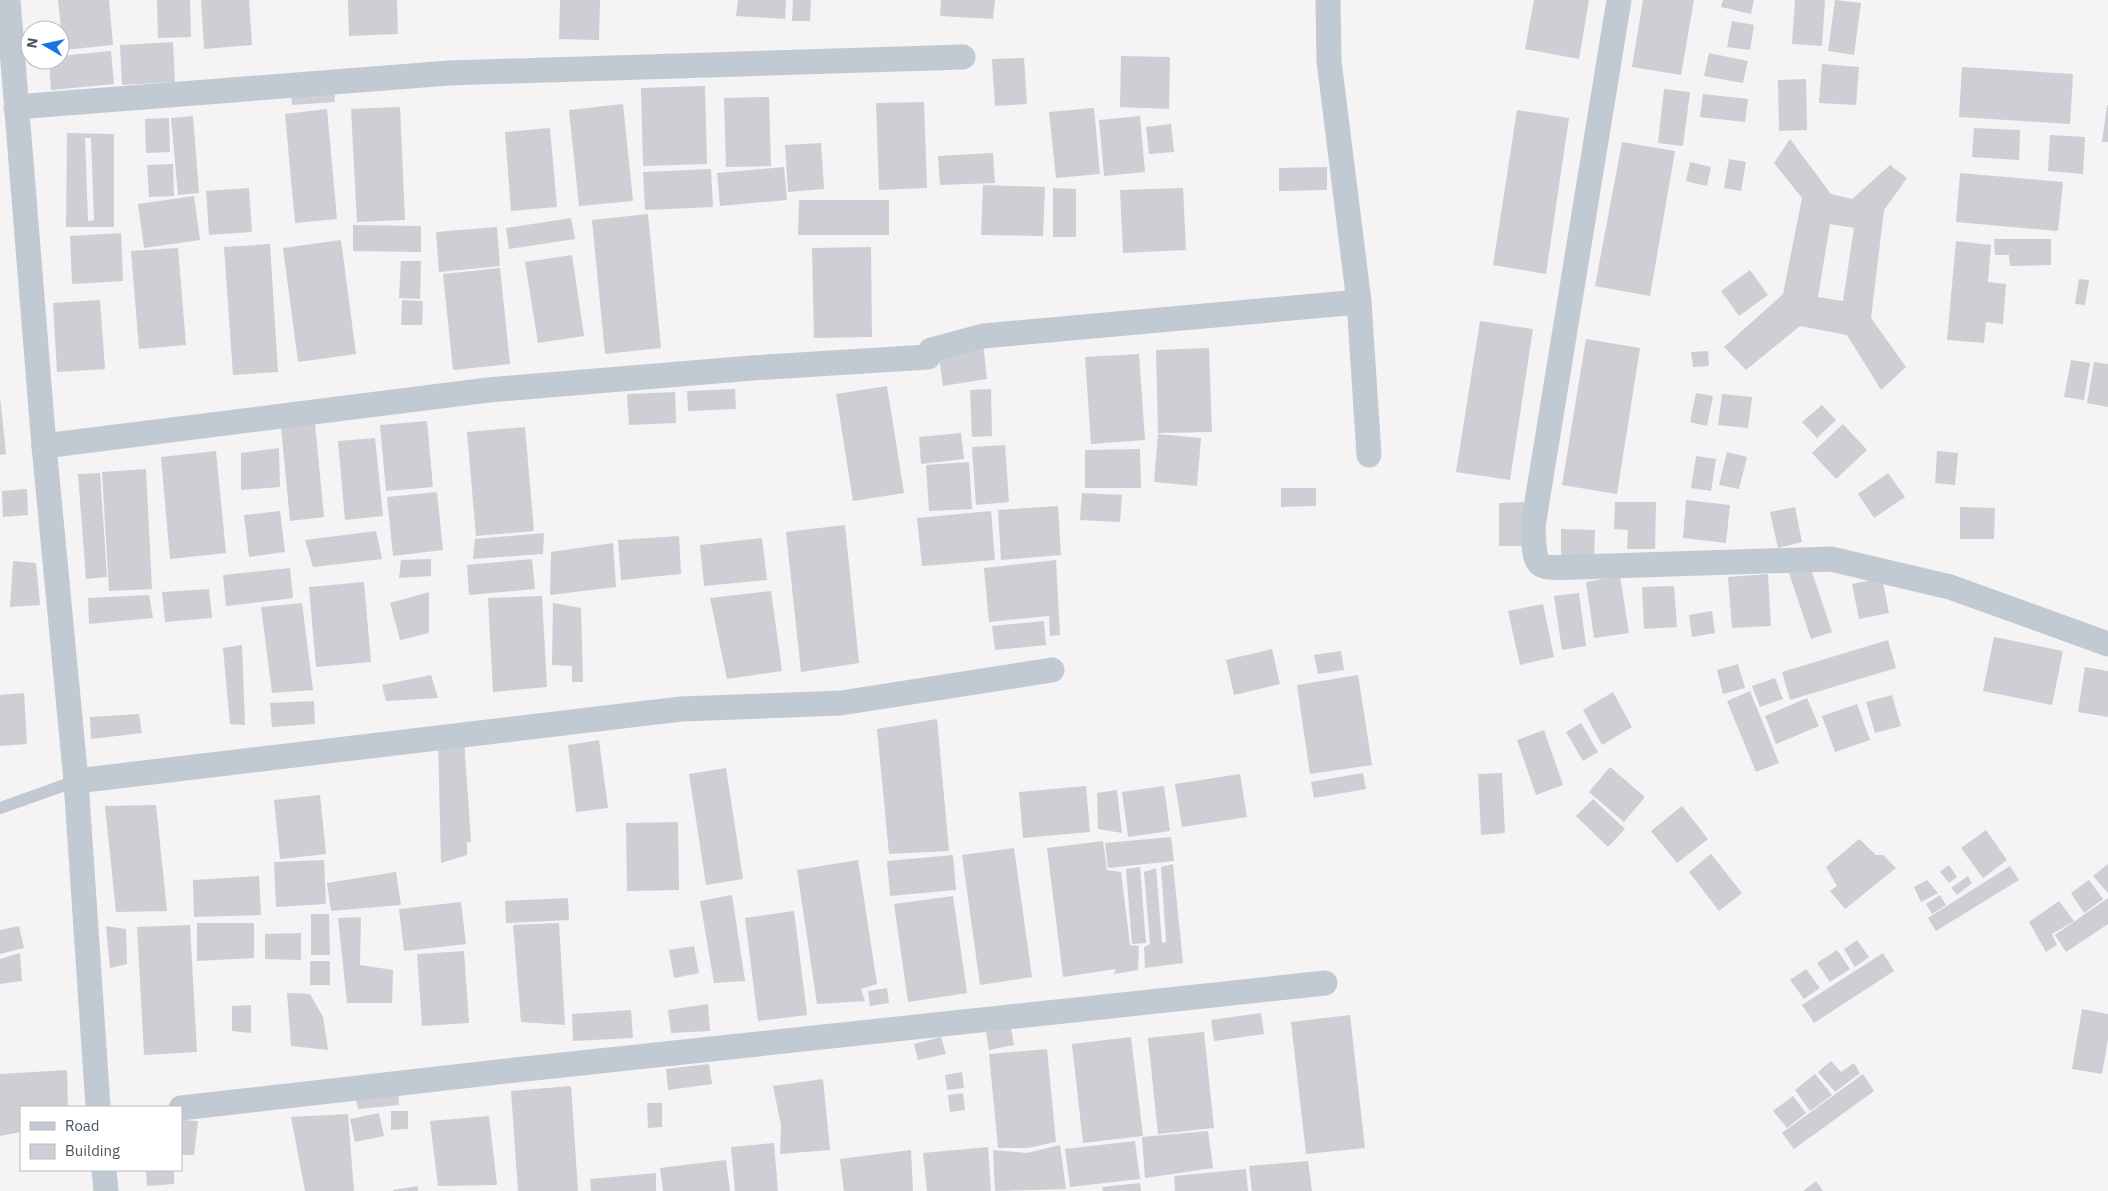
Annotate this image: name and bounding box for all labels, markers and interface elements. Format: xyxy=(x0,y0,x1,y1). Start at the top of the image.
north arrow xyxy=(20,20,70,70)
text: N xyxy=(22,37,42,49)
legend xyxy=(20,1106,182,1171)
text: Road xyxy=(65,1116,100,1135)
text: Building xyxy=(65,1141,120,1160)

